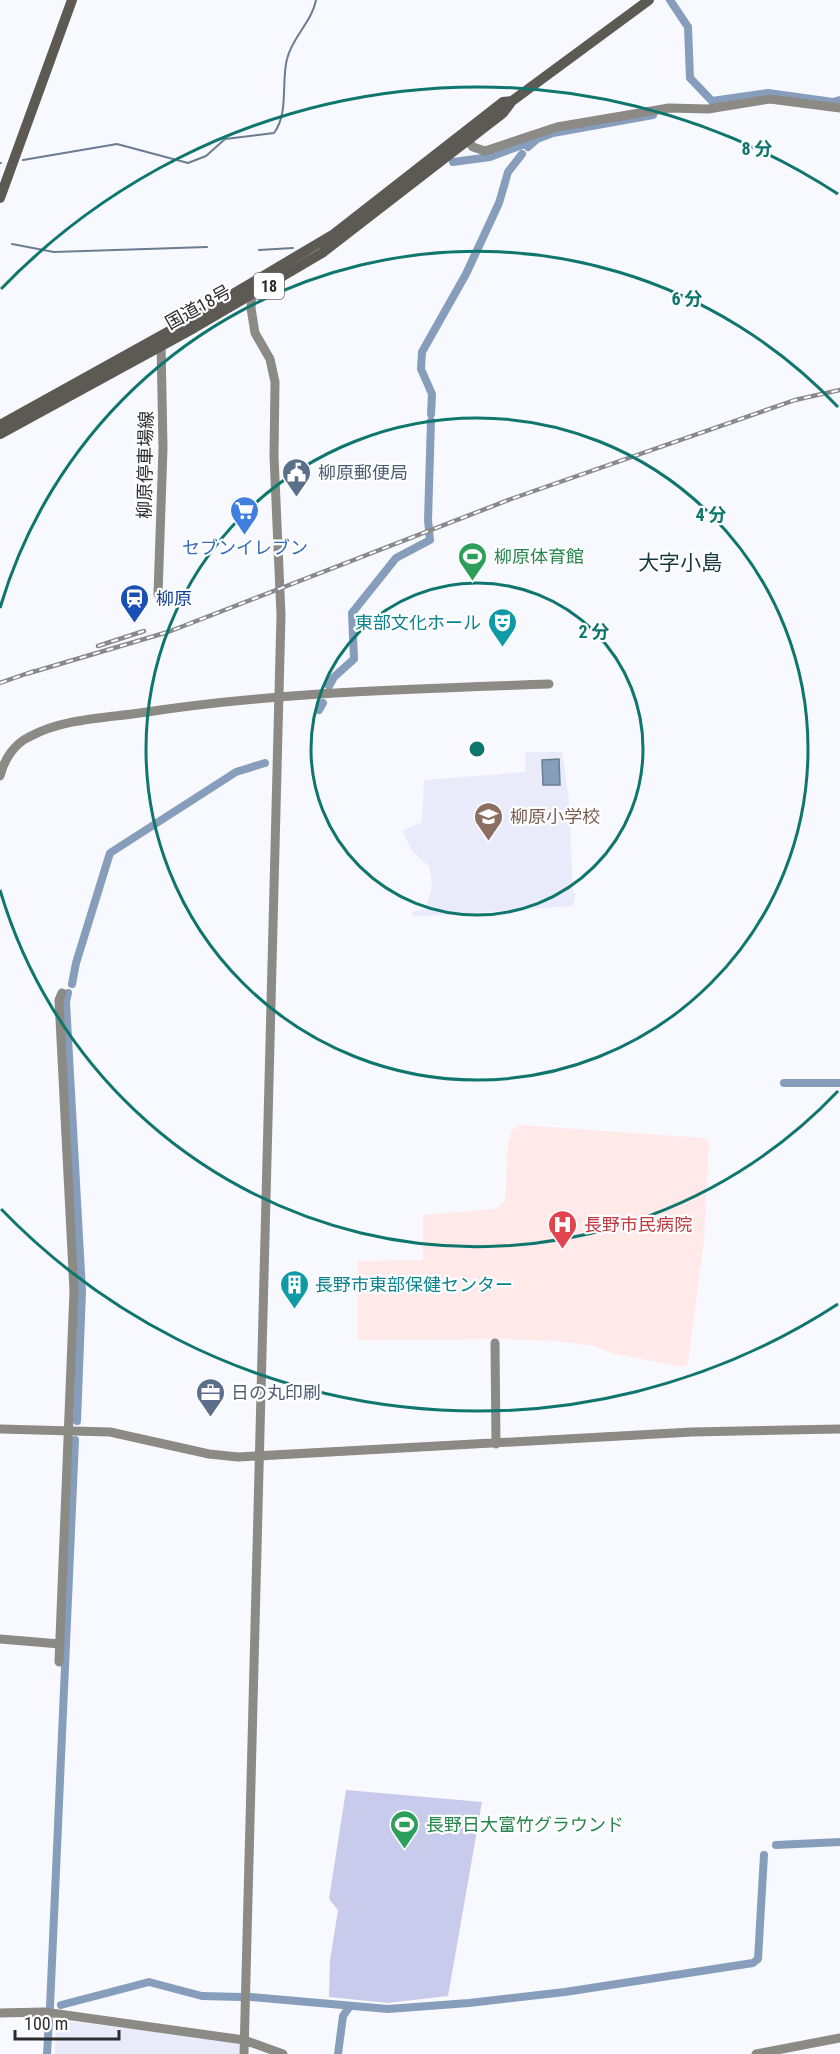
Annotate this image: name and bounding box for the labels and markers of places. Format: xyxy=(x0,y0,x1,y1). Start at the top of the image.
public building icon: 柳原郵便局 xyxy=(281,456,313,498)
place label: 柳原郵便局 xyxy=(318,462,408,483)
supermarket icon: セブンイレブン xyxy=(229,494,261,536)
place label: セブンイレブン xyxy=(182,537,308,558)
sports icon: 柳原体育館 xyxy=(457,540,489,582)
place label: 柳原体育館 xyxy=(494,546,584,567)
station icon: 柳原 xyxy=(119,582,151,624)
place label: 柳原 xyxy=(156,588,192,609)
theatre icon: 東部文化ホール xyxy=(486,606,518,648)
place label: 東部文化ホール xyxy=(355,612,481,633)
centre of rings xyxy=(467,739,487,759)
school or university icon: 柳原小学校 xyxy=(473,800,505,842)
place label: 柳原小学校 xyxy=(510,806,600,827)
hospital icon: 長野市民病院 xyxy=(547,1208,579,1250)
place label: 長野市民病院 xyxy=(584,1214,692,1235)
building icon: 長野市東部保健センター xyxy=(278,1268,310,1310)
place label: 長野市東部保健センター xyxy=(315,1274,513,1295)
office icon: 日の丸印刷 xyxy=(194,1376,226,1418)
place label: 日の丸印刷 xyxy=(231,1382,321,1403)
sports icon: 長野日大富竹グラウンド xyxy=(389,1808,421,1850)
place label: 長野日大富竹グラウンド xyxy=(426,1814,624,1835)

